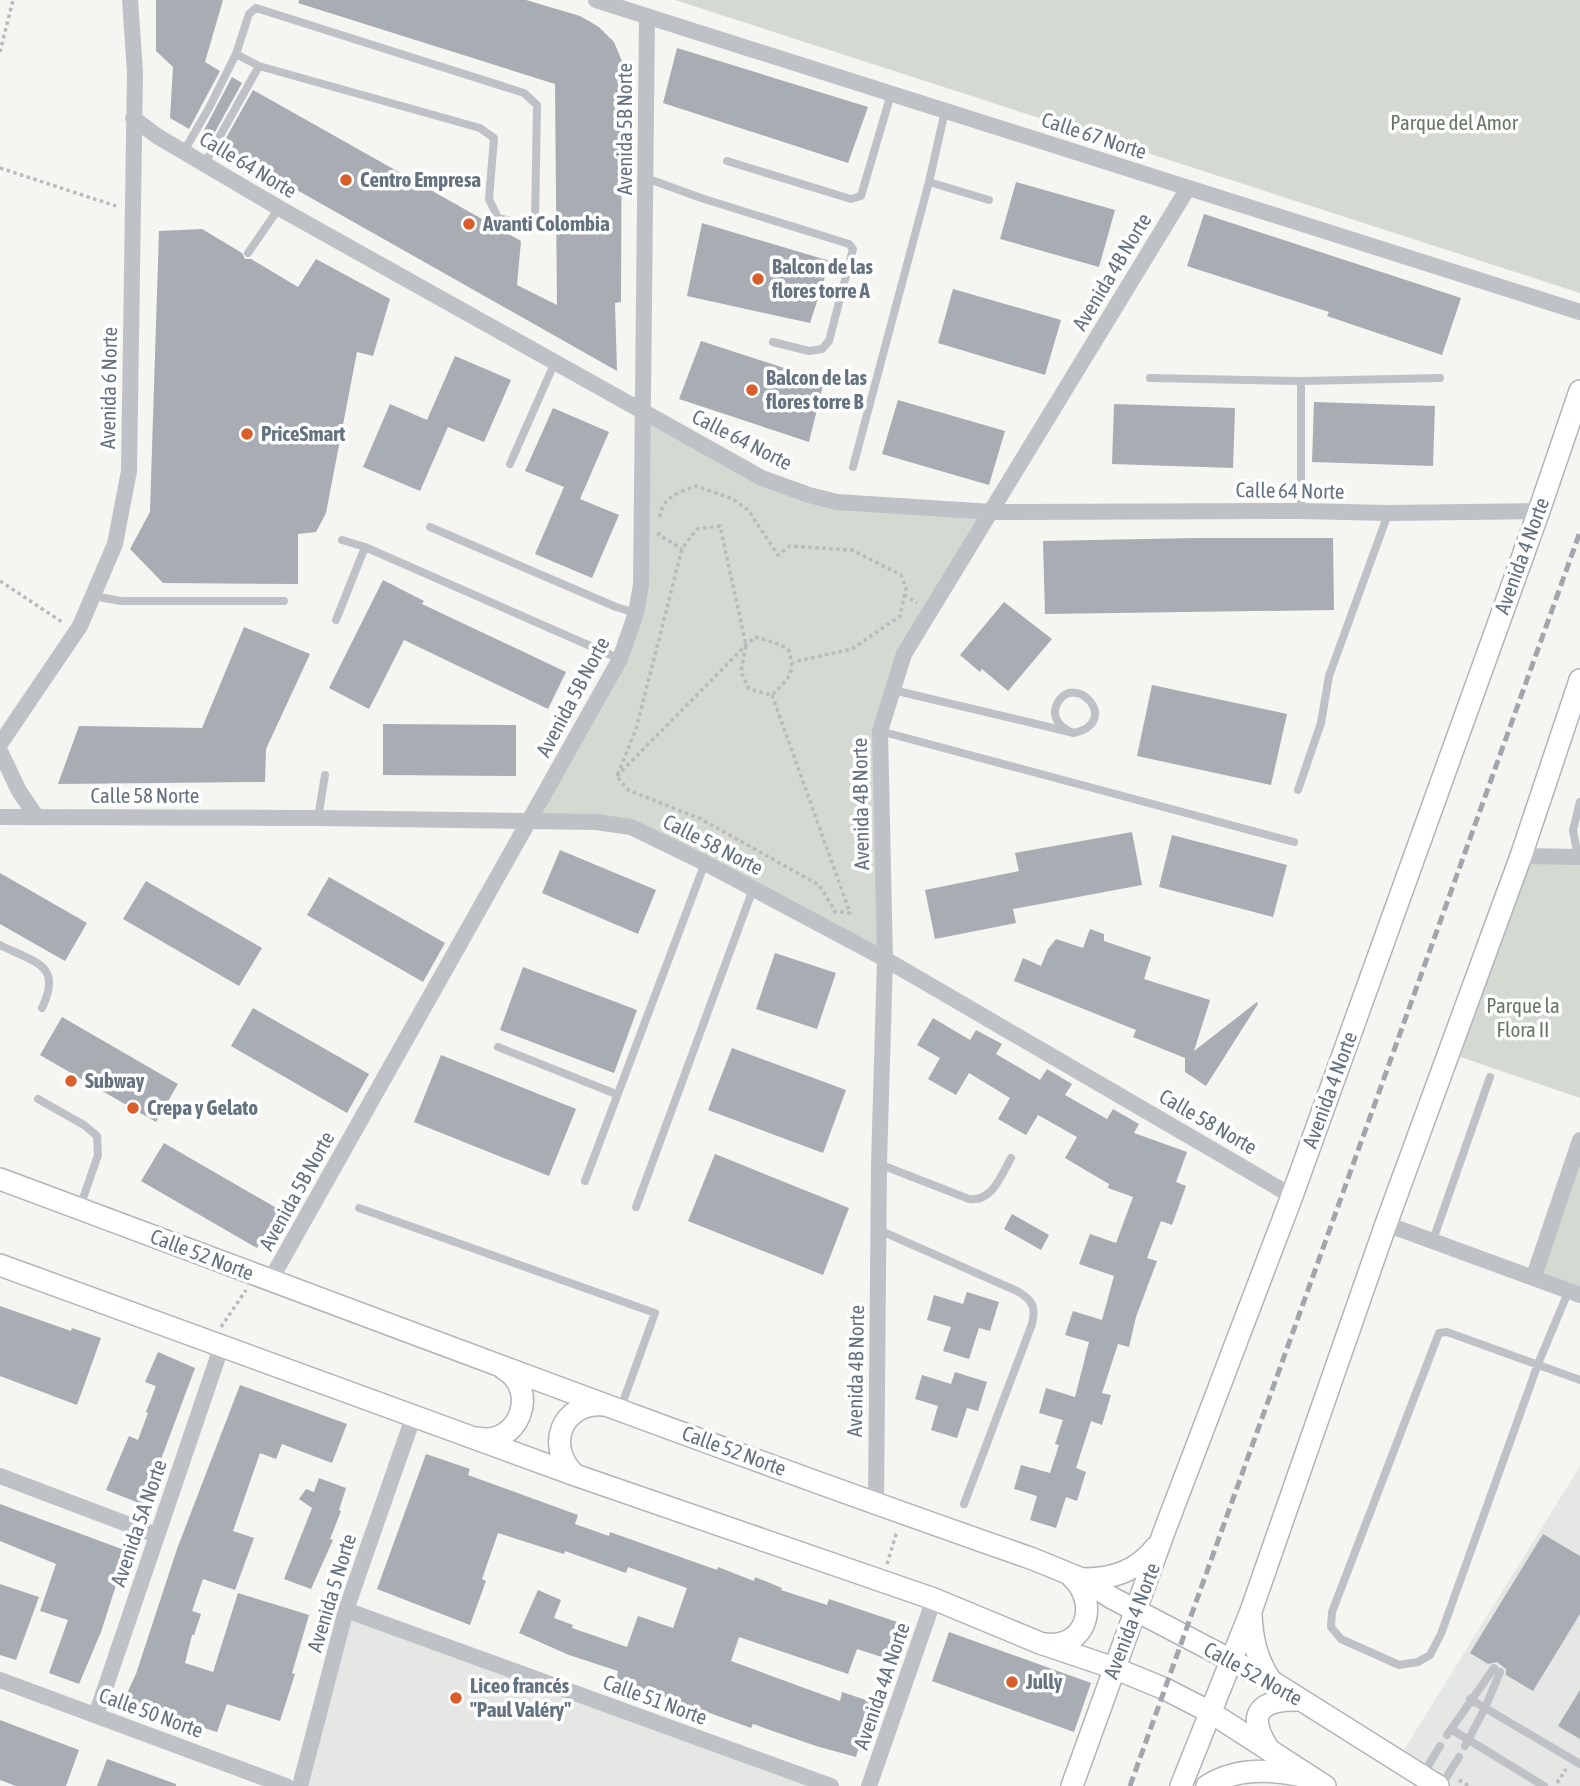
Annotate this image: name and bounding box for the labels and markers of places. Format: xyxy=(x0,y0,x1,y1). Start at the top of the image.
place label: Centro Empresa xyxy=(360,167,481,191)
marker: Centro Empresa xyxy=(338,172,354,188)
place label: Avanti Colombia xyxy=(482,211,610,235)
marker: Avanti Colombia xyxy=(461,216,477,232)
place label: Balcon de las flores torre A xyxy=(771,254,873,302)
marker: Balcon de las flores torre A xyxy=(750,271,766,287)
place label: Balcon de las flores torre B xyxy=(765,365,867,413)
marker: Balcon de las flores torre B xyxy=(744,382,760,398)
place label: PriceSmart xyxy=(261,421,345,445)
marker: PriceSmart xyxy=(239,426,255,442)
place label: Subway xyxy=(85,1068,145,1092)
marker: Subway xyxy=(63,1073,79,1089)
place label: Crepa y Gelato xyxy=(147,1095,258,1119)
marker: Crepa y Gelato xyxy=(125,1100,141,1116)
place label: Jully xyxy=(1025,1669,1063,1693)
place label: Liceo francés "Paul Valéry" xyxy=(470,1673,571,1721)
marker: Jully xyxy=(1004,1674,1020,1690)
marker: Liceo francés "Paul Valéry" xyxy=(448,1690,464,1706)

